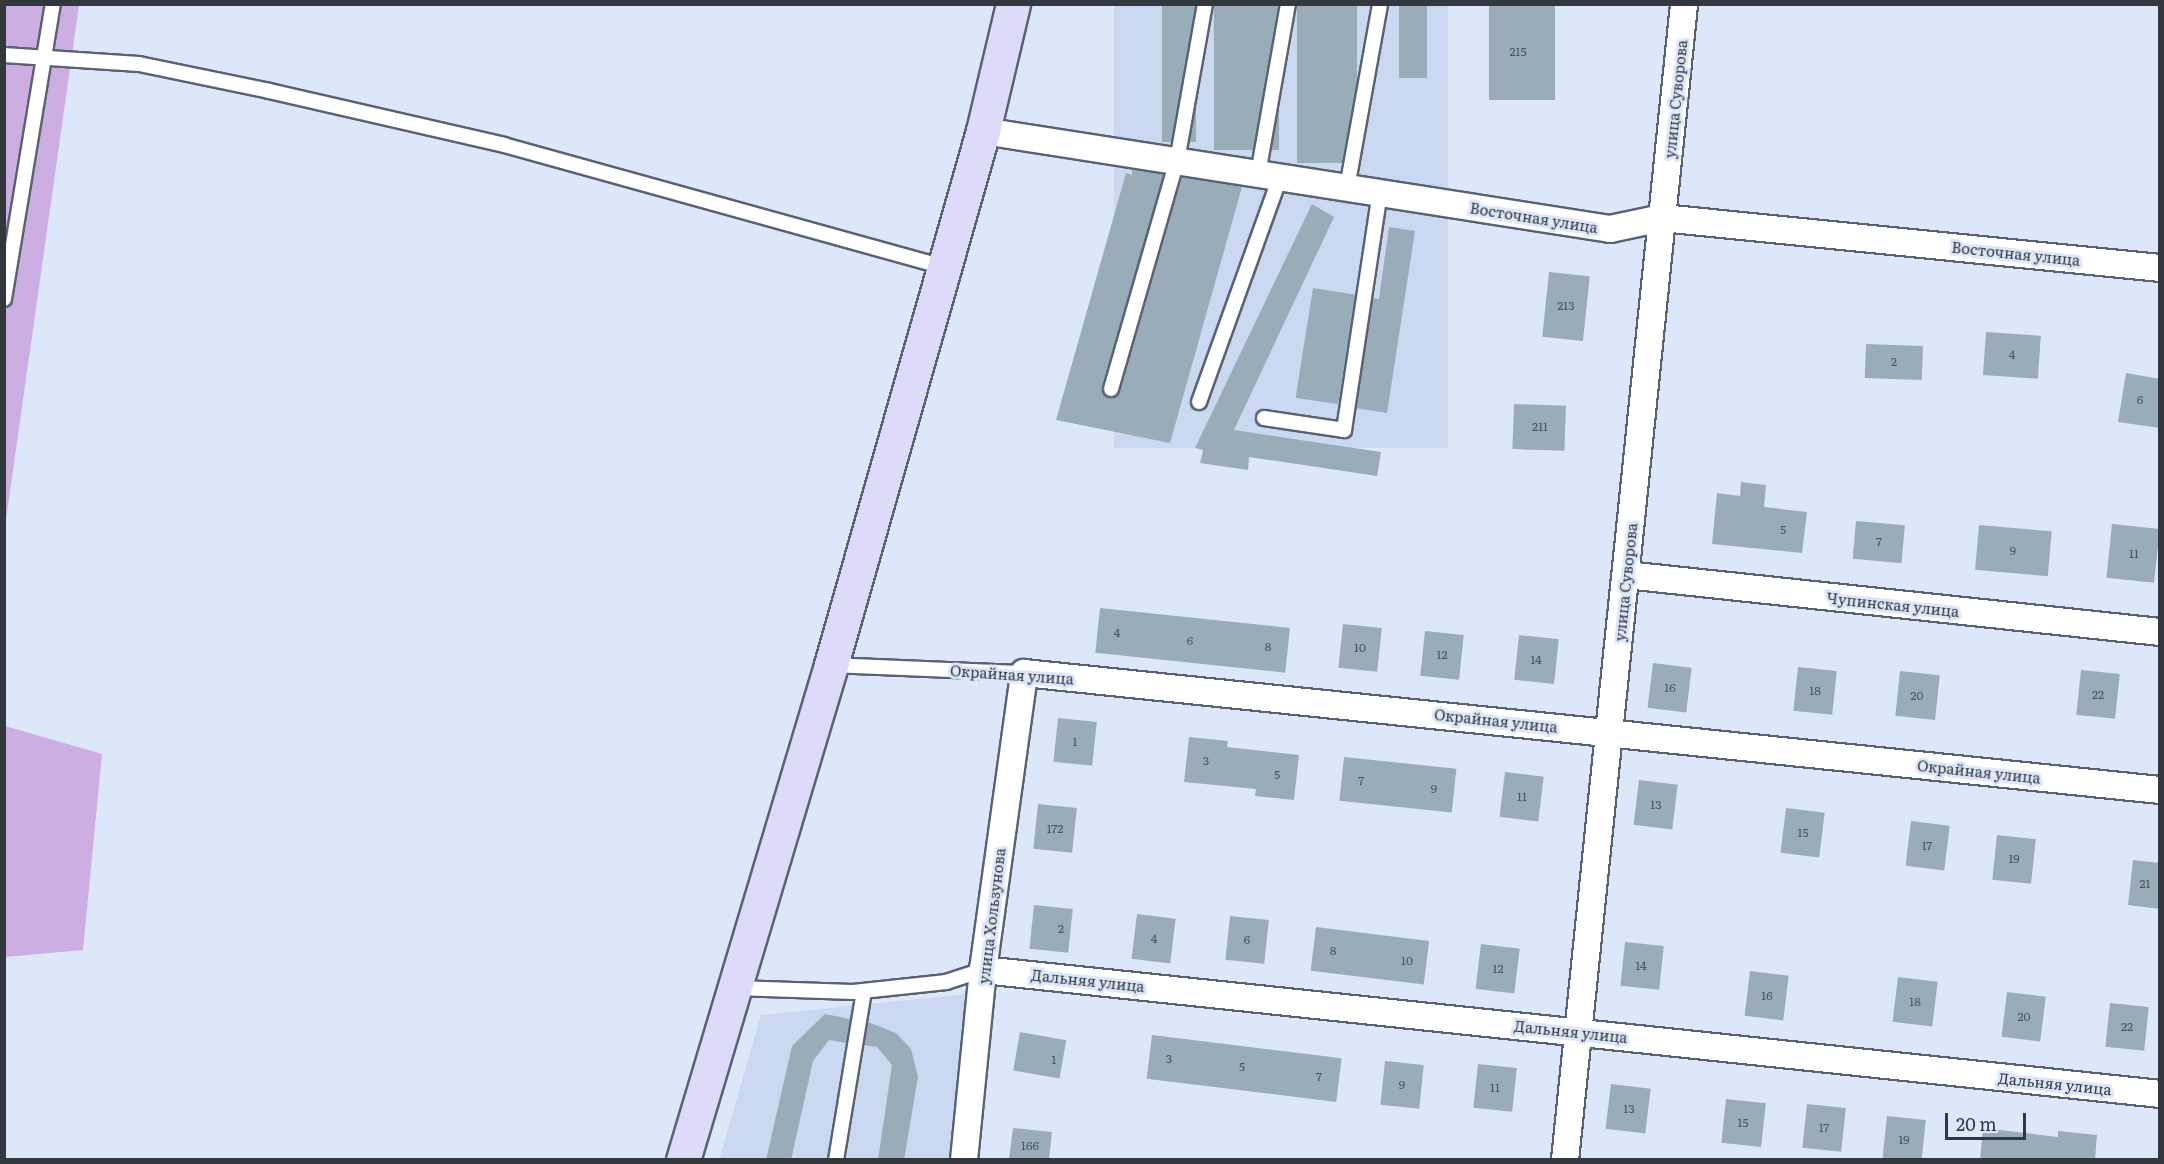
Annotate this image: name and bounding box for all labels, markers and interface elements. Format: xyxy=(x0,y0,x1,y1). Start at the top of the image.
street label: улица Суворова xyxy=(1660,39,1690,159)
house number: 215 xyxy=(1509,45,1527,59)
street label: Восточная улица xyxy=(1469,198,1599,236)
street label: Восточная улица xyxy=(1951,237,2081,269)
house number: 213 xyxy=(1557,299,1575,313)
house number: 4 xyxy=(2009,348,2015,362)
house number: 2 xyxy=(1891,355,1897,369)
house number: 6 xyxy=(2137,393,2143,407)
house number: 211 xyxy=(1532,420,1548,434)
street label: улица Суворова xyxy=(1610,522,1640,642)
house number: 5 xyxy=(1780,523,1786,537)
house number: 7 xyxy=(1876,535,1882,549)
house number: 9 xyxy=(2010,544,2016,558)
house number: 11 xyxy=(2129,547,2139,561)
street label: Чупинская улица xyxy=(1826,588,1960,620)
house number: 4 xyxy=(1114,626,1120,640)
house number: 6 xyxy=(1187,634,1193,648)
house number: 8 xyxy=(1265,640,1271,654)
house number: 10 xyxy=(1354,641,1366,655)
house number: 12 xyxy=(1437,648,1447,662)
house number: 14 xyxy=(1530,653,1542,667)
street label: Окрайная улица xyxy=(949,661,1075,687)
house number: 16 xyxy=(1664,681,1676,695)
house number: 18 xyxy=(1809,684,1821,698)
house number: 22 xyxy=(2092,688,2104,702)
house number: 20 xyxy=(1910,689,1924,703)
street label: Окрайная улица xyxy=(1433,705,1559,735)
house number: 1 xyxy=(1073,735,1077,749)
house number: 3 xyxy=(1203,754,1209,768)
street label: Окрайная улица xyxy=(1916,756,2042,786)
house number: 5 xyxy=(1274,768,1280,782)
house number: 7 xyxy=(1358,774,1364,788)
house number: 9 xyxy=(1431,782,1437,796)
house number: 11 xyxy=(1517,790,1527,804)
house number: 13 xyxy=(1650,798,1662,812)
house number: 172 xyxy=(1047,822,1063,836)
house number: 15 xyxy=(1798,826,1808,840)
house number: 17 xyxy=(1922,839,1932,853)
street label: улица Хользунова xyxy=(974,847,1008,985)
house number: 19 xyxy=(2008,852,2020,866)
house number: 21 xyxy=(2140,877,2150,891)
house number: 2 xyxy=(1058,922,1064,936)
house number: 4 xyxy=(1151,932,1157,946)
house number: 6 xyxy=(1244,933,1250,947)
house number: 8 xyxy=(1330,944,1336,958)
house number: 10 xyxy=(1401,954,1413,968)
house number: 14 xyxy=(1635,959,1647,973)
house number: 12 xyxy=(1493,962,1503,976)
street label: Дальняя улица xyxy=(1030,965,1146,995)
house number: 16 xyxy=(1761,989,1773,1003)
house number: 18 xyxy=(1909,995,1921,1009)
house number: 20 xyxy=(2017,1010,2031,1024)
street label: Дальняя улица xyxy=(1513,1016,1629,1046)
house number: 22 xyxy=(2121,1020,2133,1034)
house number: 3 xyxy=(1166,1052,1172,1066)
house number: 1 xyxy=(1052,1053,1056,1067)
house number: 5 xyxy=(1239,1060,1245,1074)
street label: Дальняя улица xyxy=(1997,1068,2113,1098)
house number: 7 xyxy=(1316,1070,1322,1084)
house number: 9 xyxy=(1399,1078,1405,1092)
house number: 11 xyxy=(1490,1081,1500,1095)
scale bar xyxy=(1948,1101,2029,1139)
house number: 13 xyxy=(1623,1102,1635,1116)
text: 20 m xyxy=(1956,1110,1997,1137)
house number: 15 xyxy=(1738,1116,1748,1130)
house number: 17 xyxy=(1819,1121,1829,1135)
house number: 19 xyxy=(1898,1133,1910,1147)
house number: 166 xyxy=(1021,1139,1039,1153)

